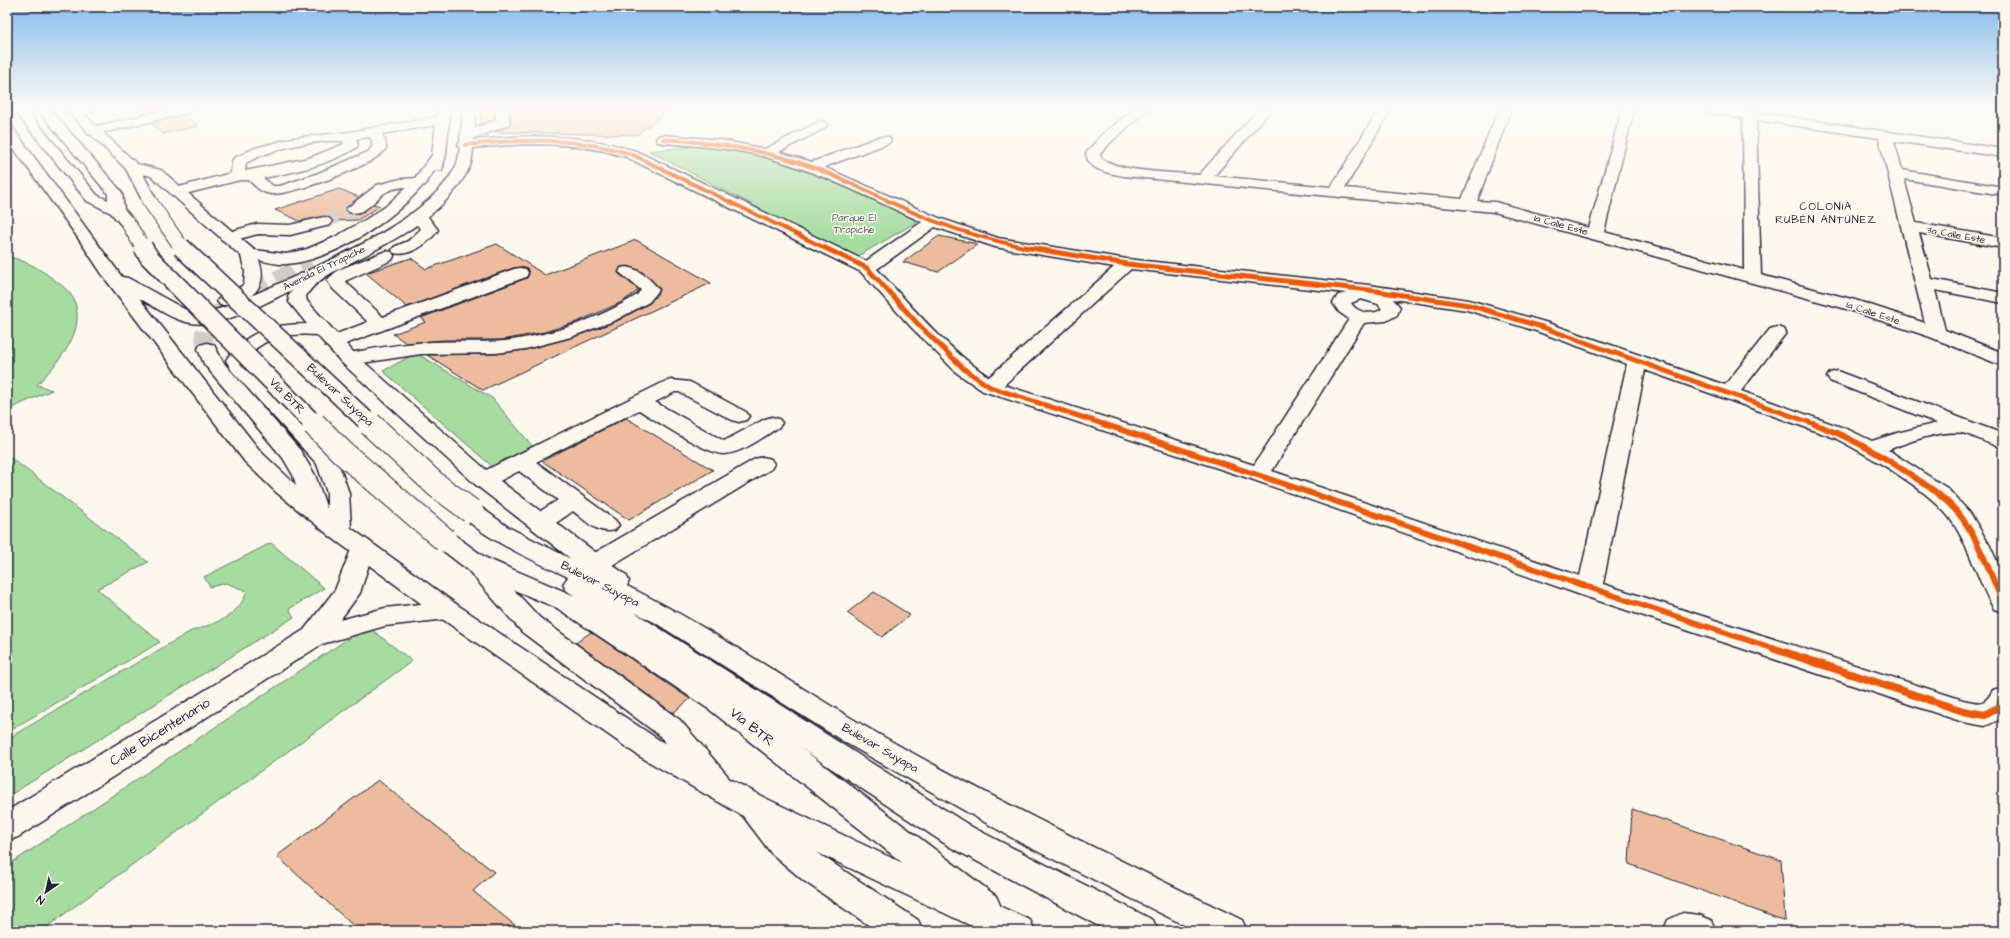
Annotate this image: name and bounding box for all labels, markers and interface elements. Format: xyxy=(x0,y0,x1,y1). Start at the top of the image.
district label: COLONIA RUBÉN ANTÚNEZ xyxy=(1775,199,1877,227)
park label: Parque El Trapiche xyxy=(832,211,876,237)
street label: 1a Calle Este xyxy=(1532,211,1590,239)
street label: 3a Calle Este xyxy=(1926,223,1987,247)
street label: Avenida El Trapiche xyxy=(281,242,368,294)
street label: 1a Calle Este xyxy=(1844,298,1902,328)
street label: Bulevar Suyapa xyxy=(302,359,377,431)
street label: Vía BTR xyxy=(265,374,309,418)
street label: Bulevar Suyapa xyxy=(557,557,642,612)
street label: Calle Bicentenario xyxy=(106,693,214,771)
street label: Vía BTR xyxy=(725,703,779,751)
street label: Bulevar Suyapa xyxy=(838,719,922,778)
north arrow xyxy=(26,872,66,912)
text: N xyxy=(34,892,48,908)

